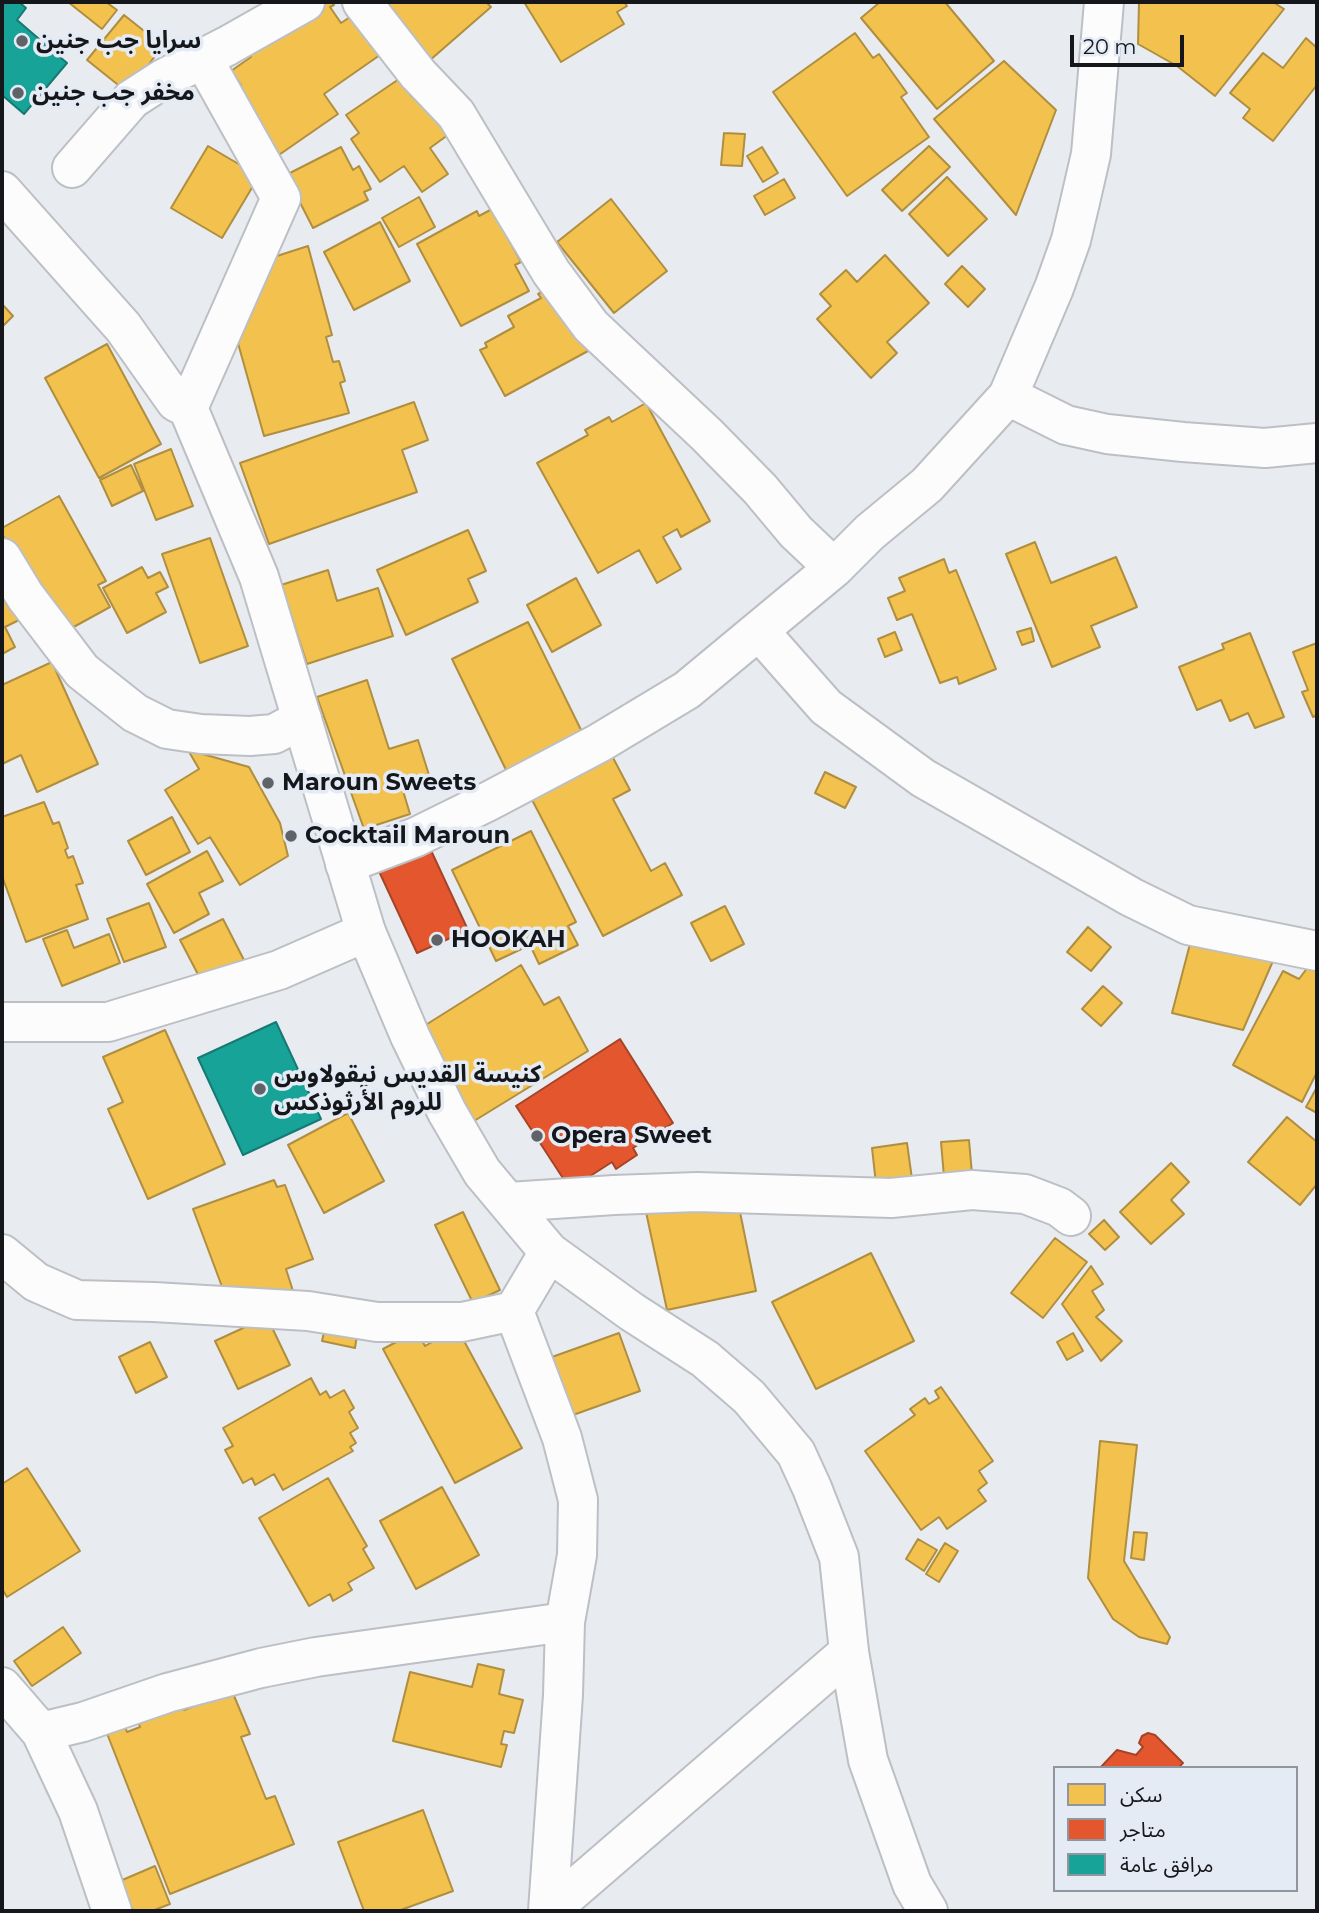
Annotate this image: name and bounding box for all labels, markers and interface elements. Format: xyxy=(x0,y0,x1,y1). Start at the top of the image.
scale bar xyxy=(1074,21,1188,65)
place label: سرايا جب جنين xyxy=(36,27,201,55)
marker: سرايا جب جنين xyxy=(14,33,30,49)
text: 20 m xyxy=(1083,34,1137,59)
place label: مخفر جب جنين xyxy=(32,79,195,107)
marker: مخفر جب جنين xyxy=(10,85,26,101)
place label: Maroun Sweets xyxy=(282,769,476,797)
marker: Maroun Sweets xyxy=(260,775,276,791)
place label: Cocktail Maroun xyxy=(305,822,510,850)
marker: Cocktail Maroun xyxy=(283,828,299,844)
place label: HOOKAH xyxy=(451,926,566,954)
marker: HOOKAH xyxy=(429,932,445,948)
place label: كنيسة القديس نيقولاوس للروم الأرثوذكس xyxy=(274,1061,541,1117)
marker: كنيسة القديس نيقولاوس للروم الأرثوذكس xyxy=(252,1081,268,1097)
place label: Opera Sweet xyxy=(551,1122,712,1150)
marker: Opera Sweet xyxy=(529,1128,545,1144)
legend xyxy=(1053,1766,1298,1892)
text: سكن xyxy=(1120,1782,1162,1807)
text: متاجر xyxy=(1120,1817,1166,1842)
text: مرافق عامة xyxy=(1120,1852,1214,1877)

